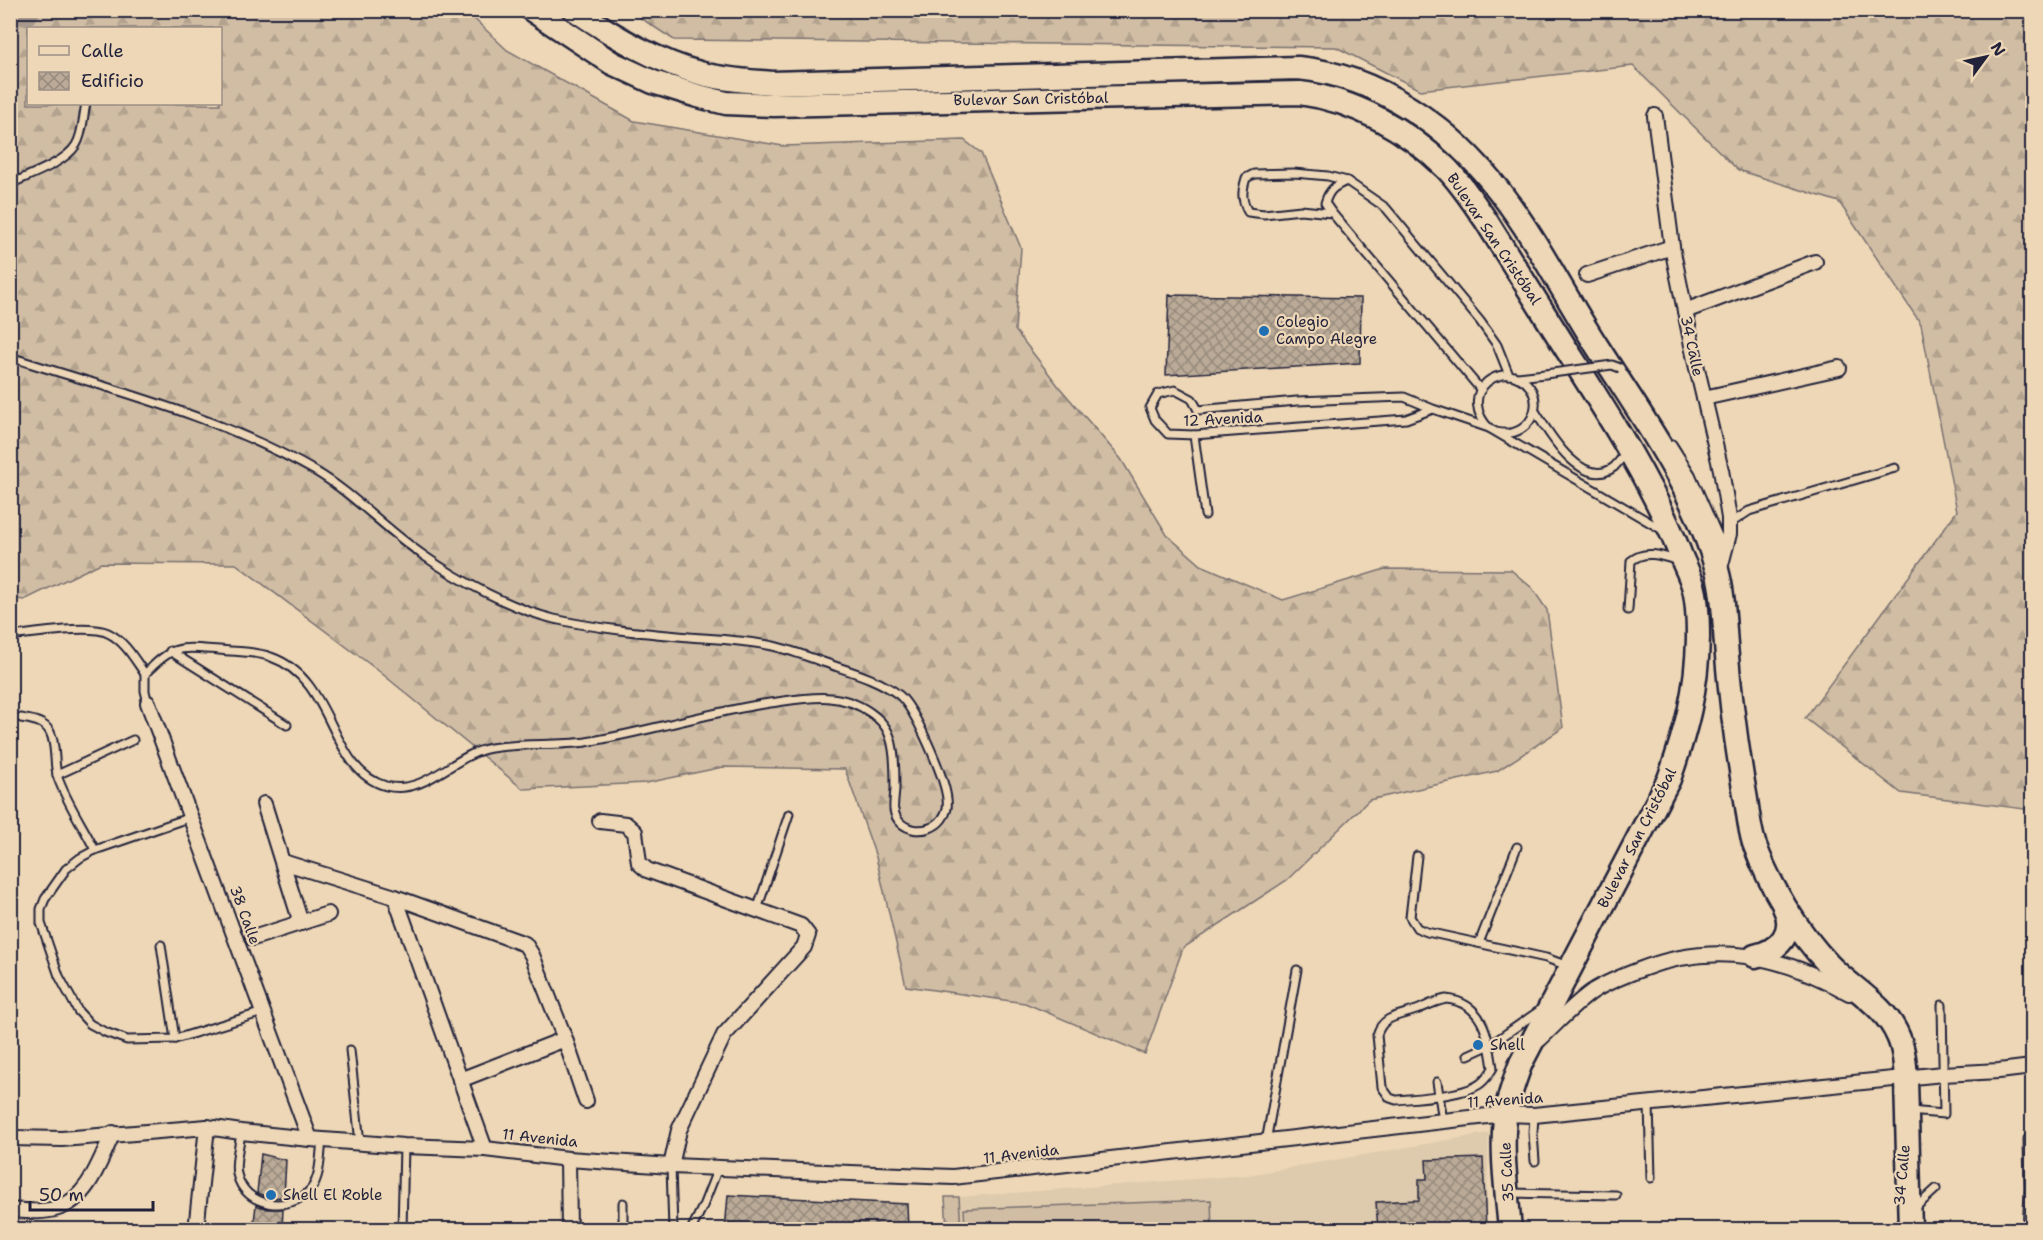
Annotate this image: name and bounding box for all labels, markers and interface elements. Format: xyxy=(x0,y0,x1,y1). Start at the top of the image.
legend xyxy=(27,27,222,105)
north arrow xyxy=(1956,27,2016,87)
text: N xyxy=(1986,38,2010,60)
text: Calle xyxy=(81,39,124,63)
text: Edificio xyxy=(81,69,144,93)
street label: Bulevar San Cristóbal xyxy=(953,88,1109,110)
street label: Bulevar San Cristóbal xyxy=(1442,169,1546,309)
place label: Colegio Campo Alegre xyxy=(1276,312,1377,349)
street label: 34 Calle xyxy=(1676,314,1708,378)
marker: Colegio Campo Alegre xyxy=(1257,324,1271,338)
street label: 12 Avenida xyxy=(1183,407,1264,431)
street label: Bulevar San Cristóbal xyxy=(1593,764,1681,912)
street label: 38 Calle xyxy=(225,883,265,947)
place label: Shell xyxy=(1490,1035,1525,1055)
marker: Shell xyxy=(1471,1038,1485,1052)
street label: 11 Avenida xyxy=(1466,1087,1544,1113)
street label: 11 Avenida xyxy=(501,1124,579,1152)
street label: 11 Avenida xyxy=(982,1139,1061,1169)
street label: 35 Calle xyxy=(1495,1142,1519,1202)
street label: 34 Calle xyxy=(1889,1144,1915,1206)
scale bar xyxy=(30,1174,153,1212)
text: 50 m xyxy=(39,1183,84,1207)
place label: Shell El Roble xyxy=(283,1185,382,1205)
marker: Shell El Roble xyxy=(264,1188,278,1202)

